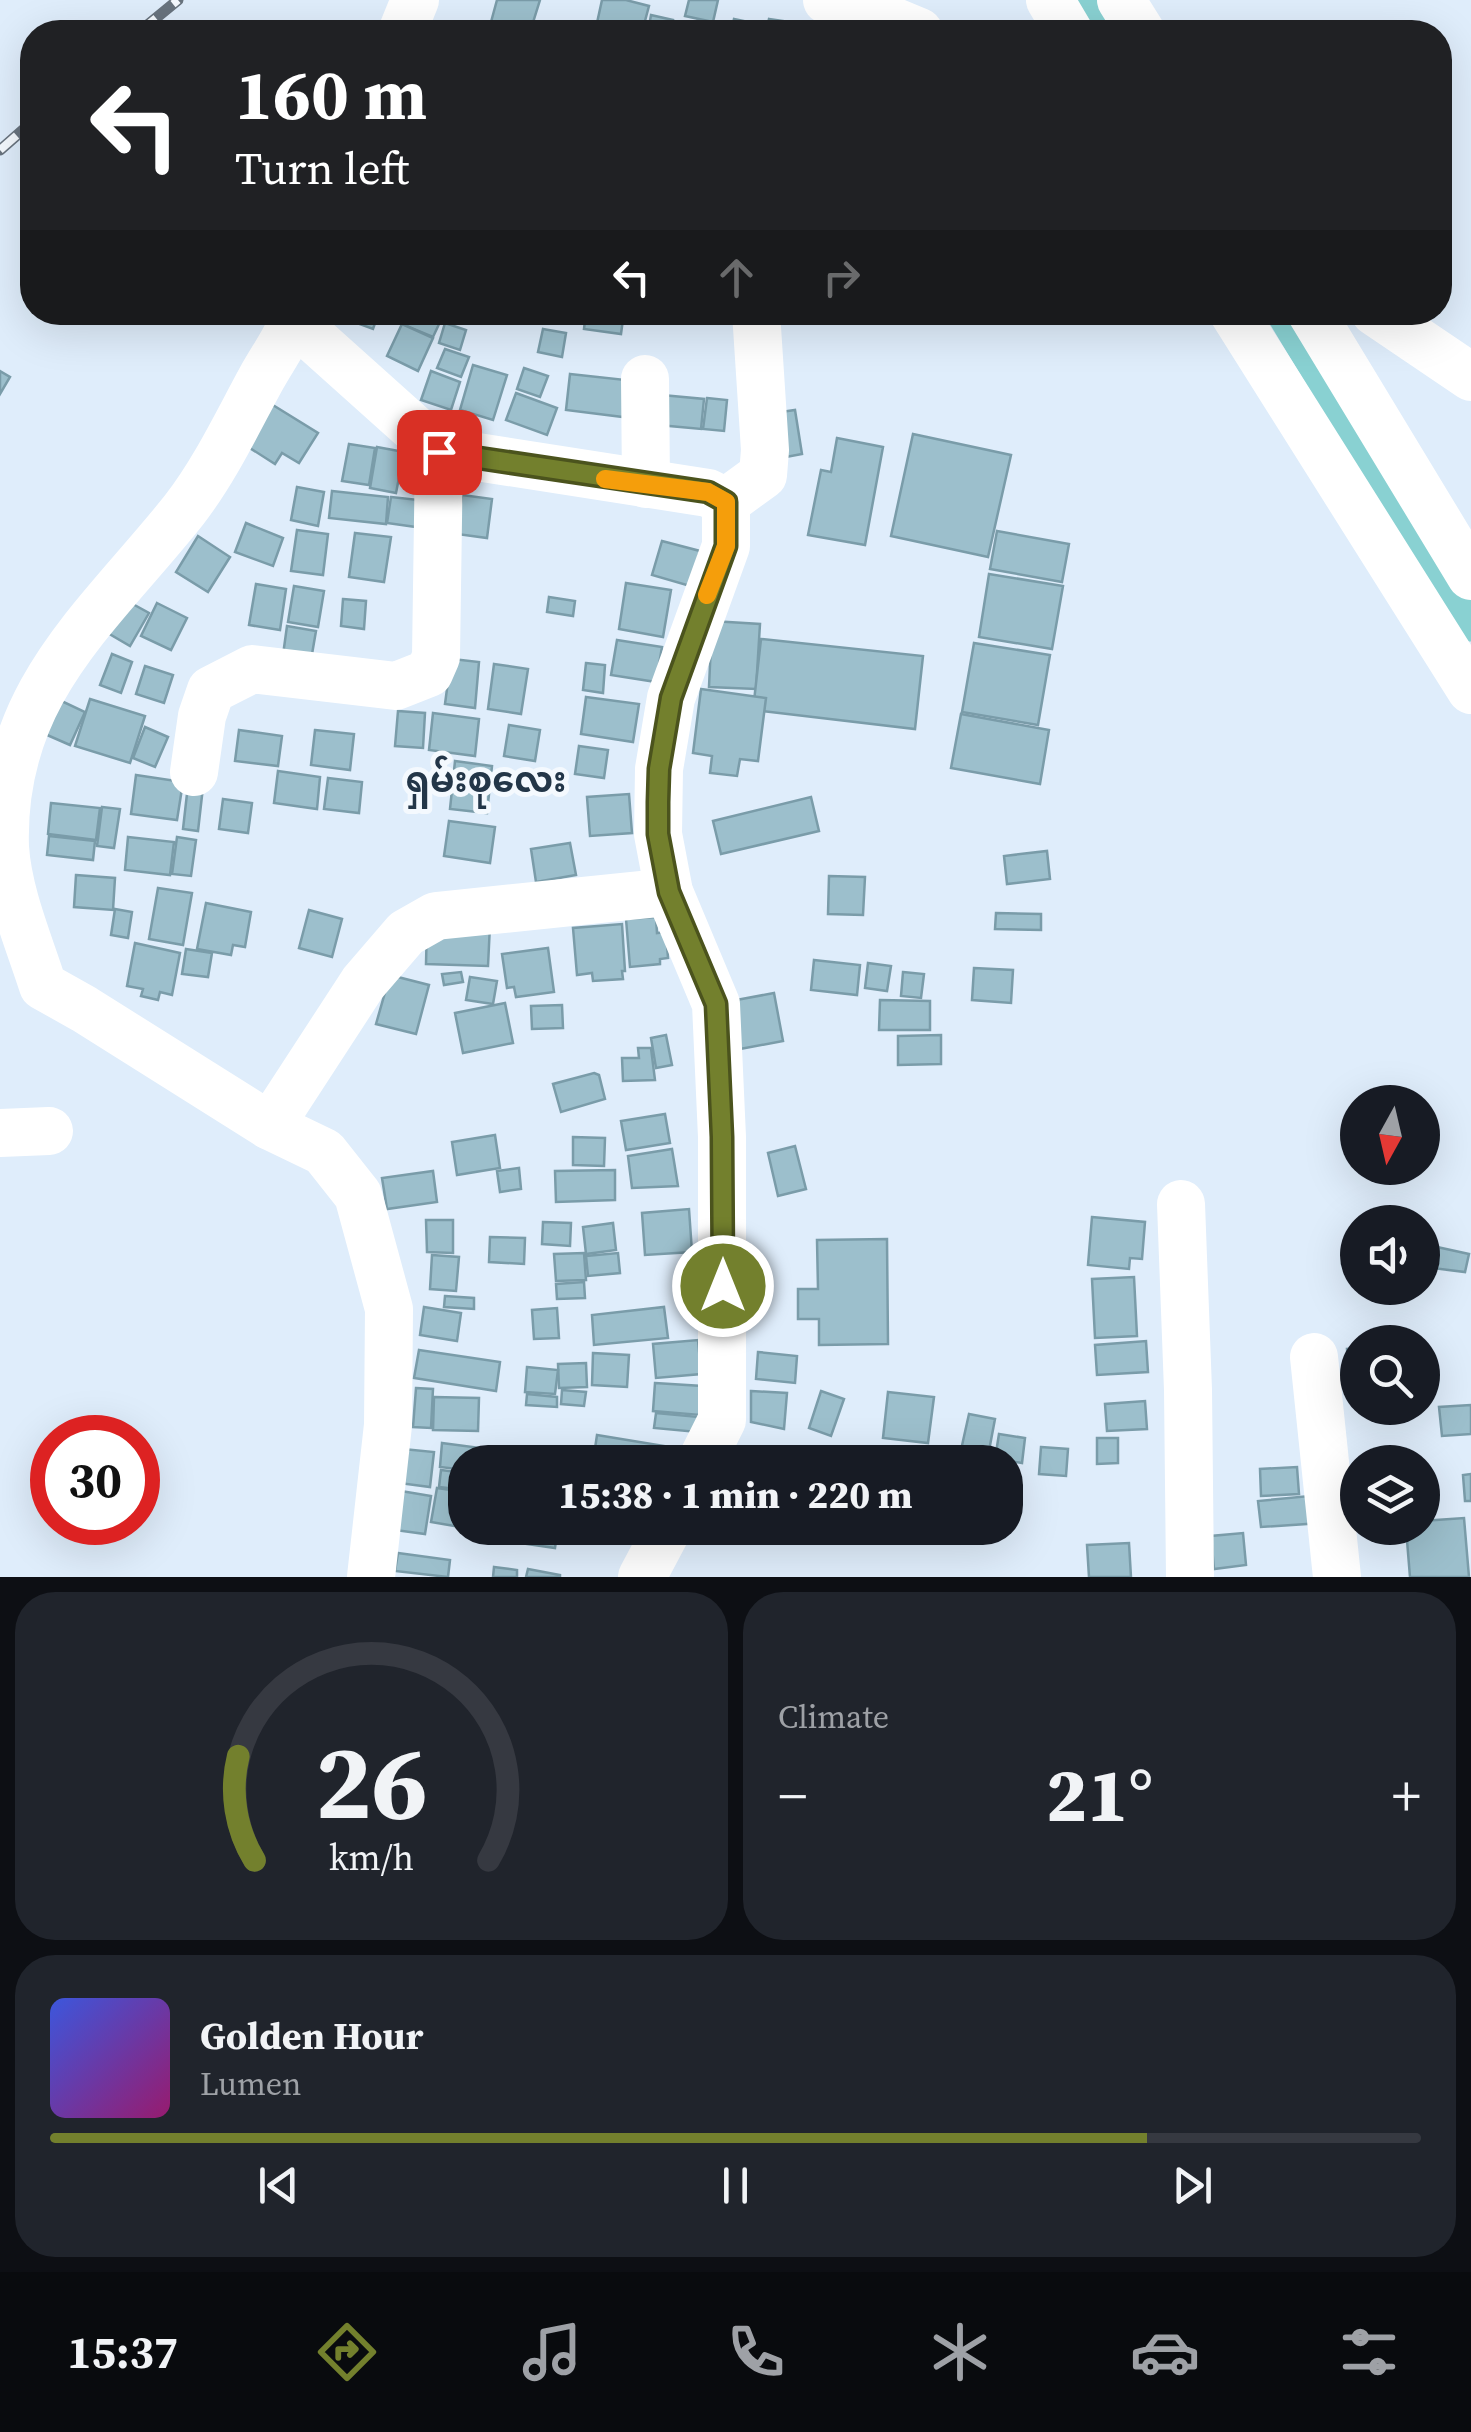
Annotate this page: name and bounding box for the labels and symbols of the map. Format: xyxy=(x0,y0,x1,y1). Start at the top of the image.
pin xyxy=(397,410,482,495)
district label: ရှမ်းစုလေး xyxy=(405,755,567,809)
north arrow xyxy=(1340,1085,1440,1185)
position arrow xyxy=(671,1234,775,1338)
speed limit sign: 30 xyxy=(30,1415,160,1545)

